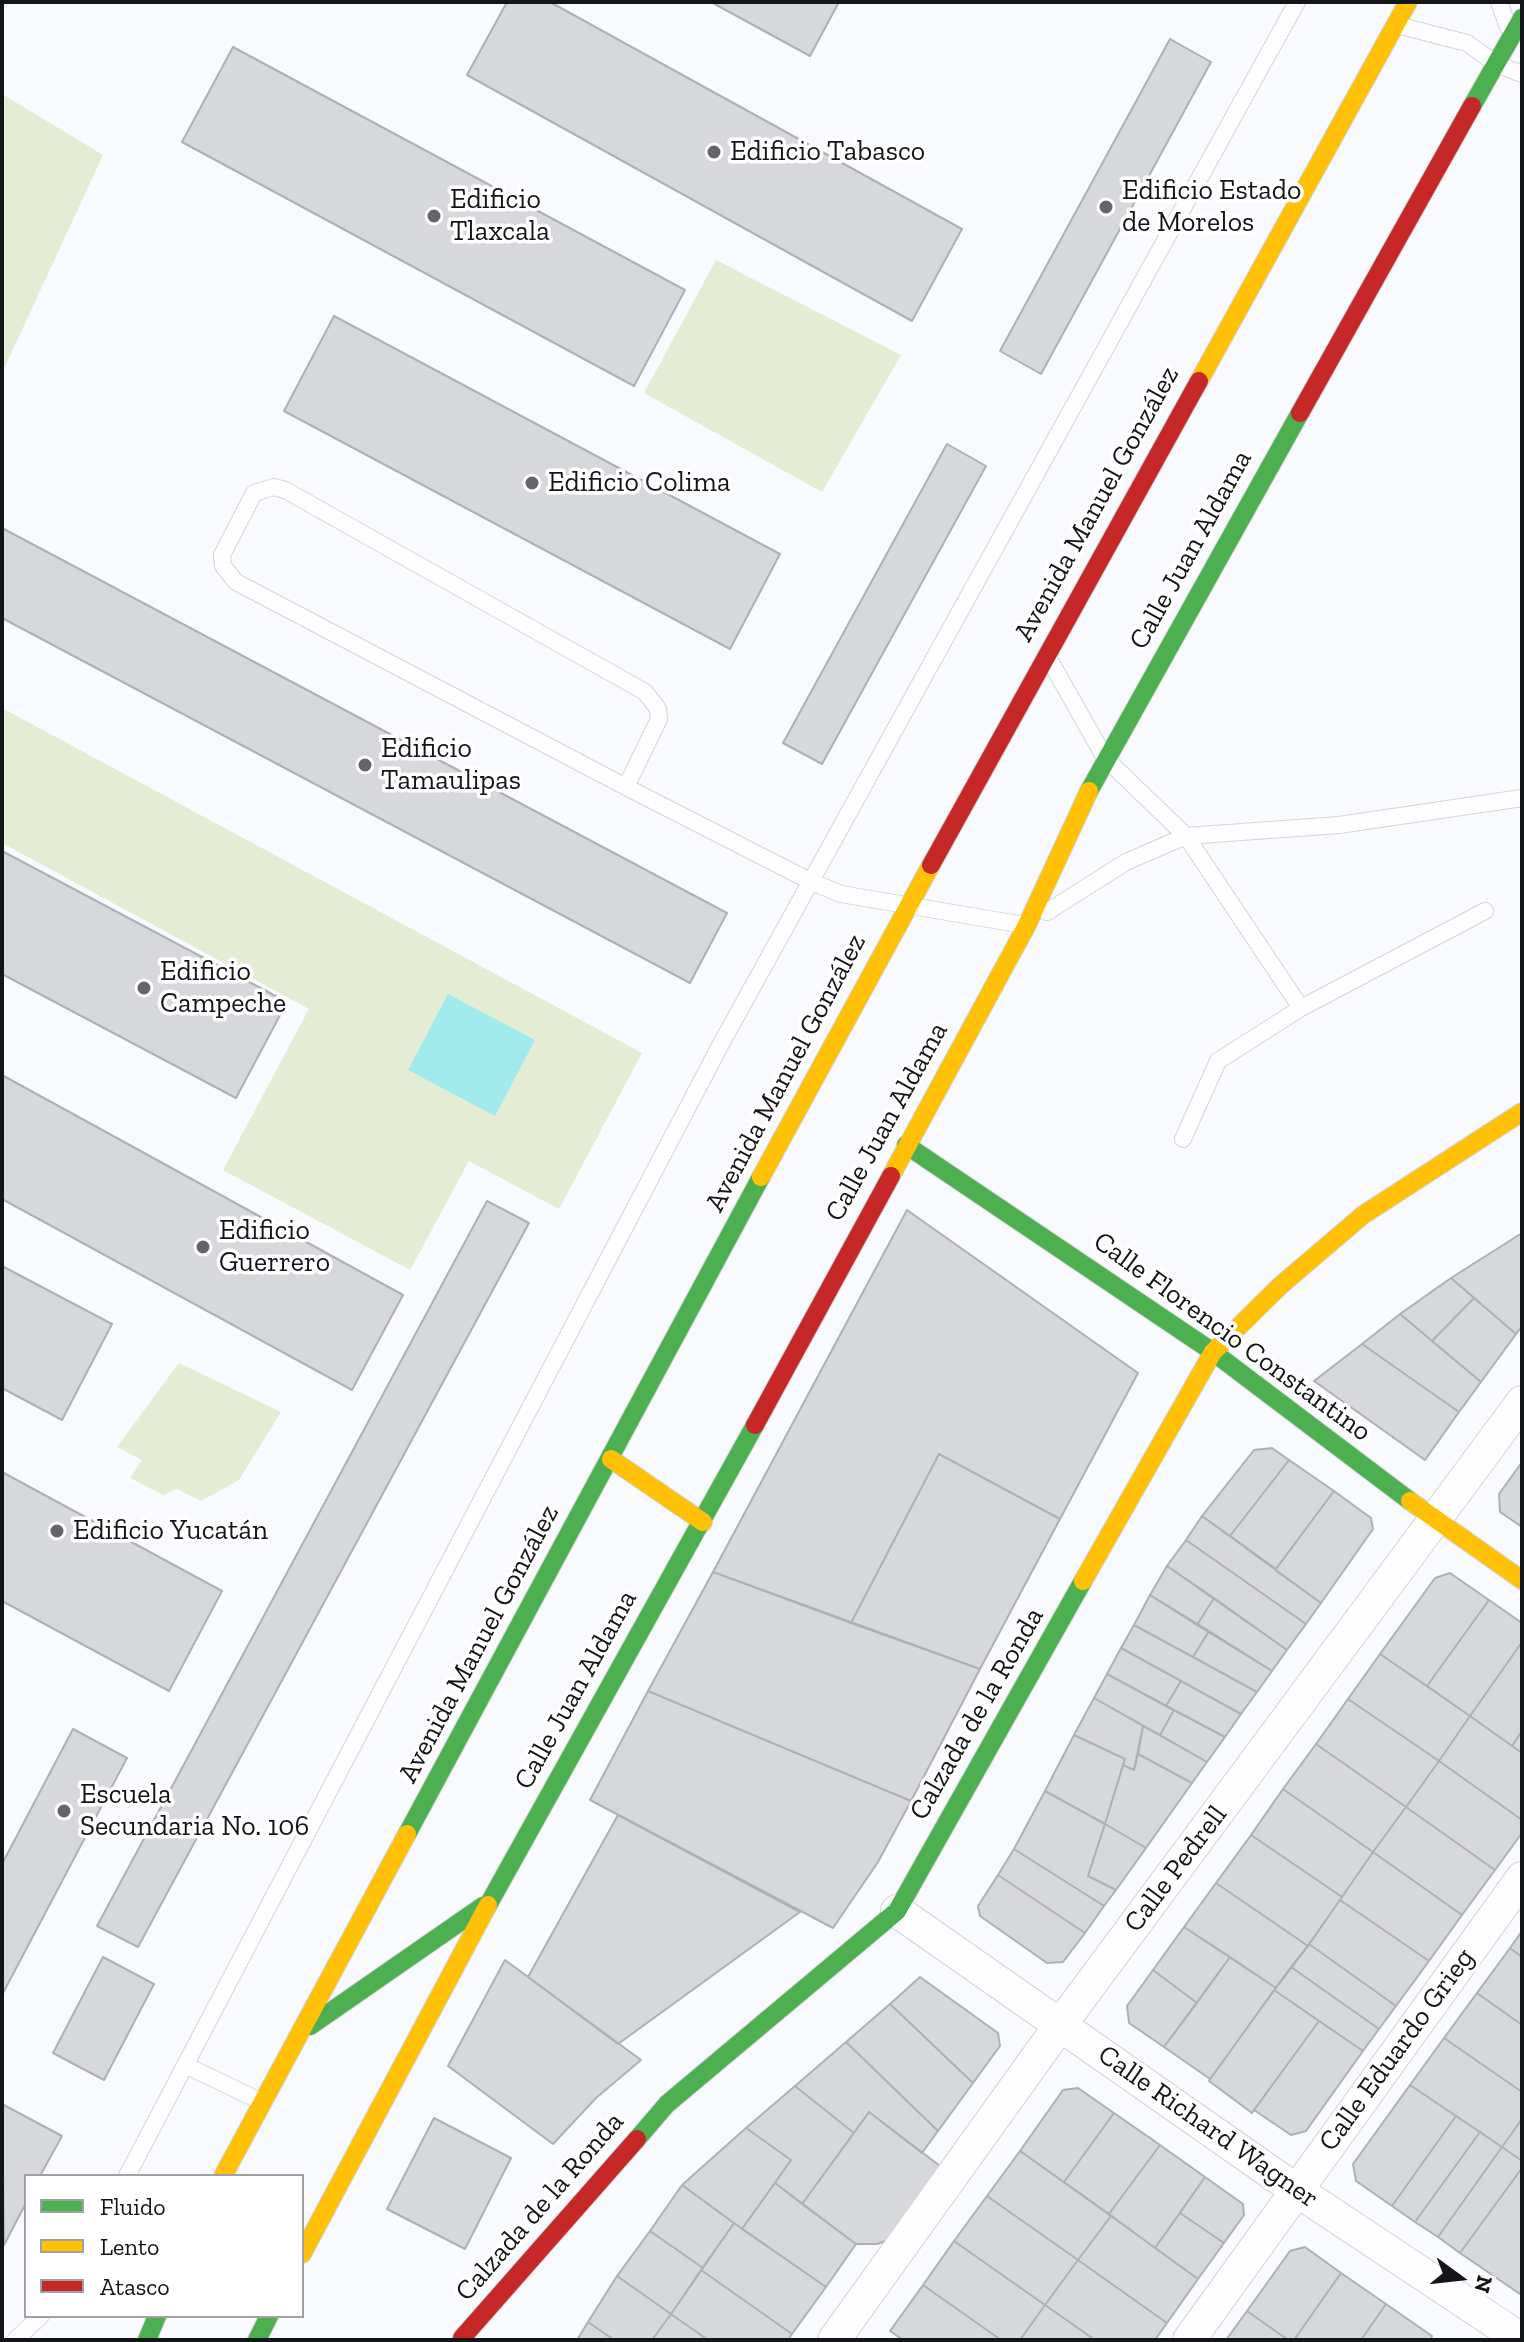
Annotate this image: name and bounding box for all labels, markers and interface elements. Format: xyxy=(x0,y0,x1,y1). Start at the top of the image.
place label: Edificio Tabasco xyxy=(730,135,925,169)
marker: Edificio Tabasco xyxy=(705,143,723,161)
place label: Edificio Estado de Morelos xyxy=(1122,174,1301,240)
place label: Edificio Tlaxcala xyxy=(450,183,550,249)
marker: Edificio Estado de Morelos xyxy=(1097,198,1115,216)
marker: Edificio Tlaxcala xyxy=(425,207,443,225)
street label: Avenida Manuel González xyxy=(1007,361,1187,647)
street label: Calle Juan Aldama xyxy=(1122,445,1260,655)
place label: Edificio Colima xyxy=(548,466,731,500)
marker: Edificio Colima xyxy=(523,474,541,492)
place label: Edificio Tamaulipas xyxy=(381,732,521,798)
marker: Edificio Tamaulipas xyxy=(356,756,374,774)
street label: Avenida Manuel González xyxy=(699,928,873,1218)
place label: Edificio Campeche xyxy=(160,955,286,1021)
marker: Edificio Campeche xyxy=(135,979,153,997)
street label: Calle Juan Aldama xyxy=(818,1017,956,1227)
place label: Edificio Guerrero xyxy=(219,1214,330,1280)
street label: Calle Florencio Constantino xyxy=(1087,1225,1377,1449)
marker: Edificio Guerrero xyxy=(194,1238,212,1256)
street label: Avenida Manuel González xyxy=(392,1499,566,1789)
place label: Edificio Yucatán xyxy=(73,1514,268,1548)
marker: Edificio Yucatán xyxy=(48,1522,66,1540)
street label: Calle Juan Aldama xyxy=(507,1585,645,1795)
street label: Calzada de la Ronda xyxy=(903,1602,1051,1826)
place label: Escuela Secundaria No. 106 xyxy=(80,1778,309,1844)
street label: Calle Pedrell xyxy=(1117,1799,1235,1939)
marker: Escuela Secundaria No. 106 xyxy=(55,1802,73,1820)
street label: Calle Eduardo Grieg xyxy=(1312,1942,1482,2158)
street label: Calle Richard Wagner xyxy=(1091,2038,1325,2216)
street label: Calzada de la Ronda xyxy=(449,2106,631,2308)
legend xyxy=(24,2174,304,2318)
text: Fluido xyxy=(100,2192,165,2221)
text: Lento xyxy=(100,2232,159,2261)
north arrow xyxy=(1420,2238,1500,2318)
text: Atasco xyxy=(100,2272,170,2301)
text: N xyxy=(1468,2273,1499,2296)

